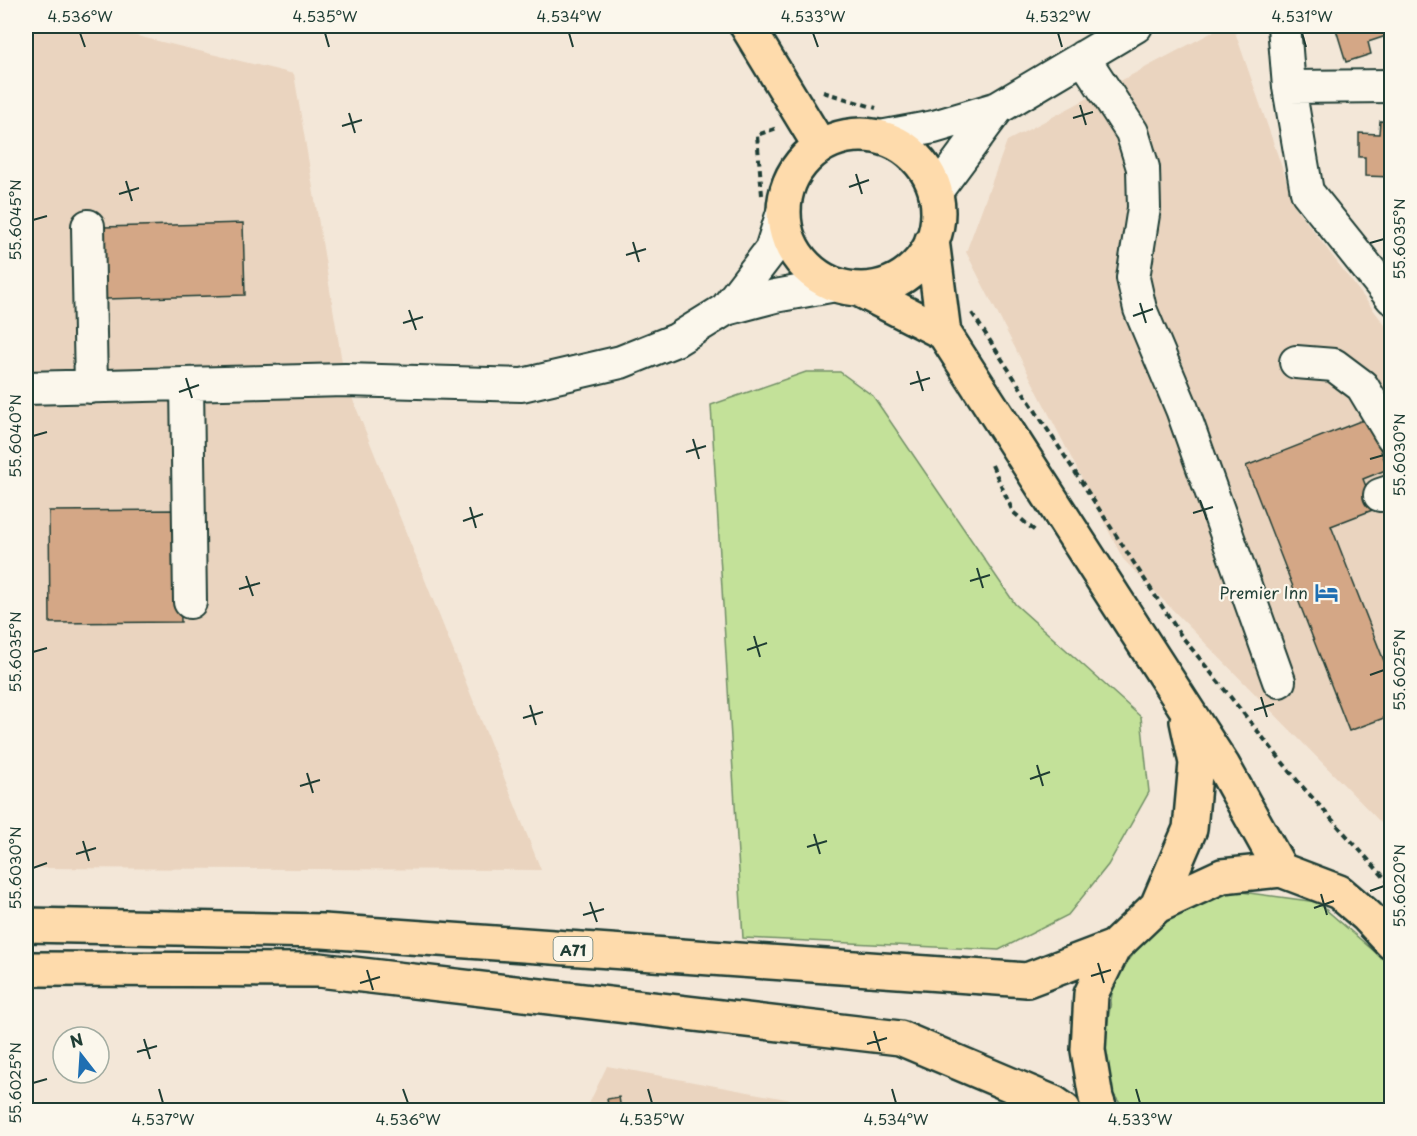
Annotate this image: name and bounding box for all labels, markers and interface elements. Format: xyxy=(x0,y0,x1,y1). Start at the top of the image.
text: 4.536°W xyxy=(47,4,113,27)
text: 4.535°W xyxy=(293,4,358,27)
text: 4.534°W xyxy=(537,4,602,27)
text: 4.533°W xyxy=(781,4,846,27)
text: 4.532°W xyxy=(1025,4,1091,27)
text: 4.531°W xyxy=(1271,4,1333,27)
text: 55.6045°N xyxy=(3,179,26,261)
text: 55.6035°N xyxy=(1387,198,1410,280)
text: 55.6040°N xyxy=(3,394,26,478)
text: 55.6030°N xyxy=(1387,413,1410,497)
hotel icon: Premier Inn xyxy=(1313,579,1339,605)
place label: Premier Inn xyxy=(1220,580,1308,604)
text: 55.6035°N xyxy=(3,611,26,693)
text: 55.6025°N xyxy=(1387,629,1410,711)
text: 55.6030°N xyxy=(3,826,26,910)
text: 55.6020°N xyxy=(1387,844,1410,928)
road number: A71 xyxy=(554,937,592,961)
north arrow xyxy=(51,1025,111,1085)
text: N xyxy=(67,1026,86,1053)
text: 55.6025°N xyxy=(3,1042,26,1124)
text: 4.537°W xyxy=(131,1107,195,1130)
text: 4.536°W xyxy=(375,1107,441,1130)
text: 4.535°W xyxy=(620,1107,685,1130)
text: 4.534°W xyxy=(864,1107,929,1130)
text: 4.533°W xyxy=(1108,1107,1173,1130)

